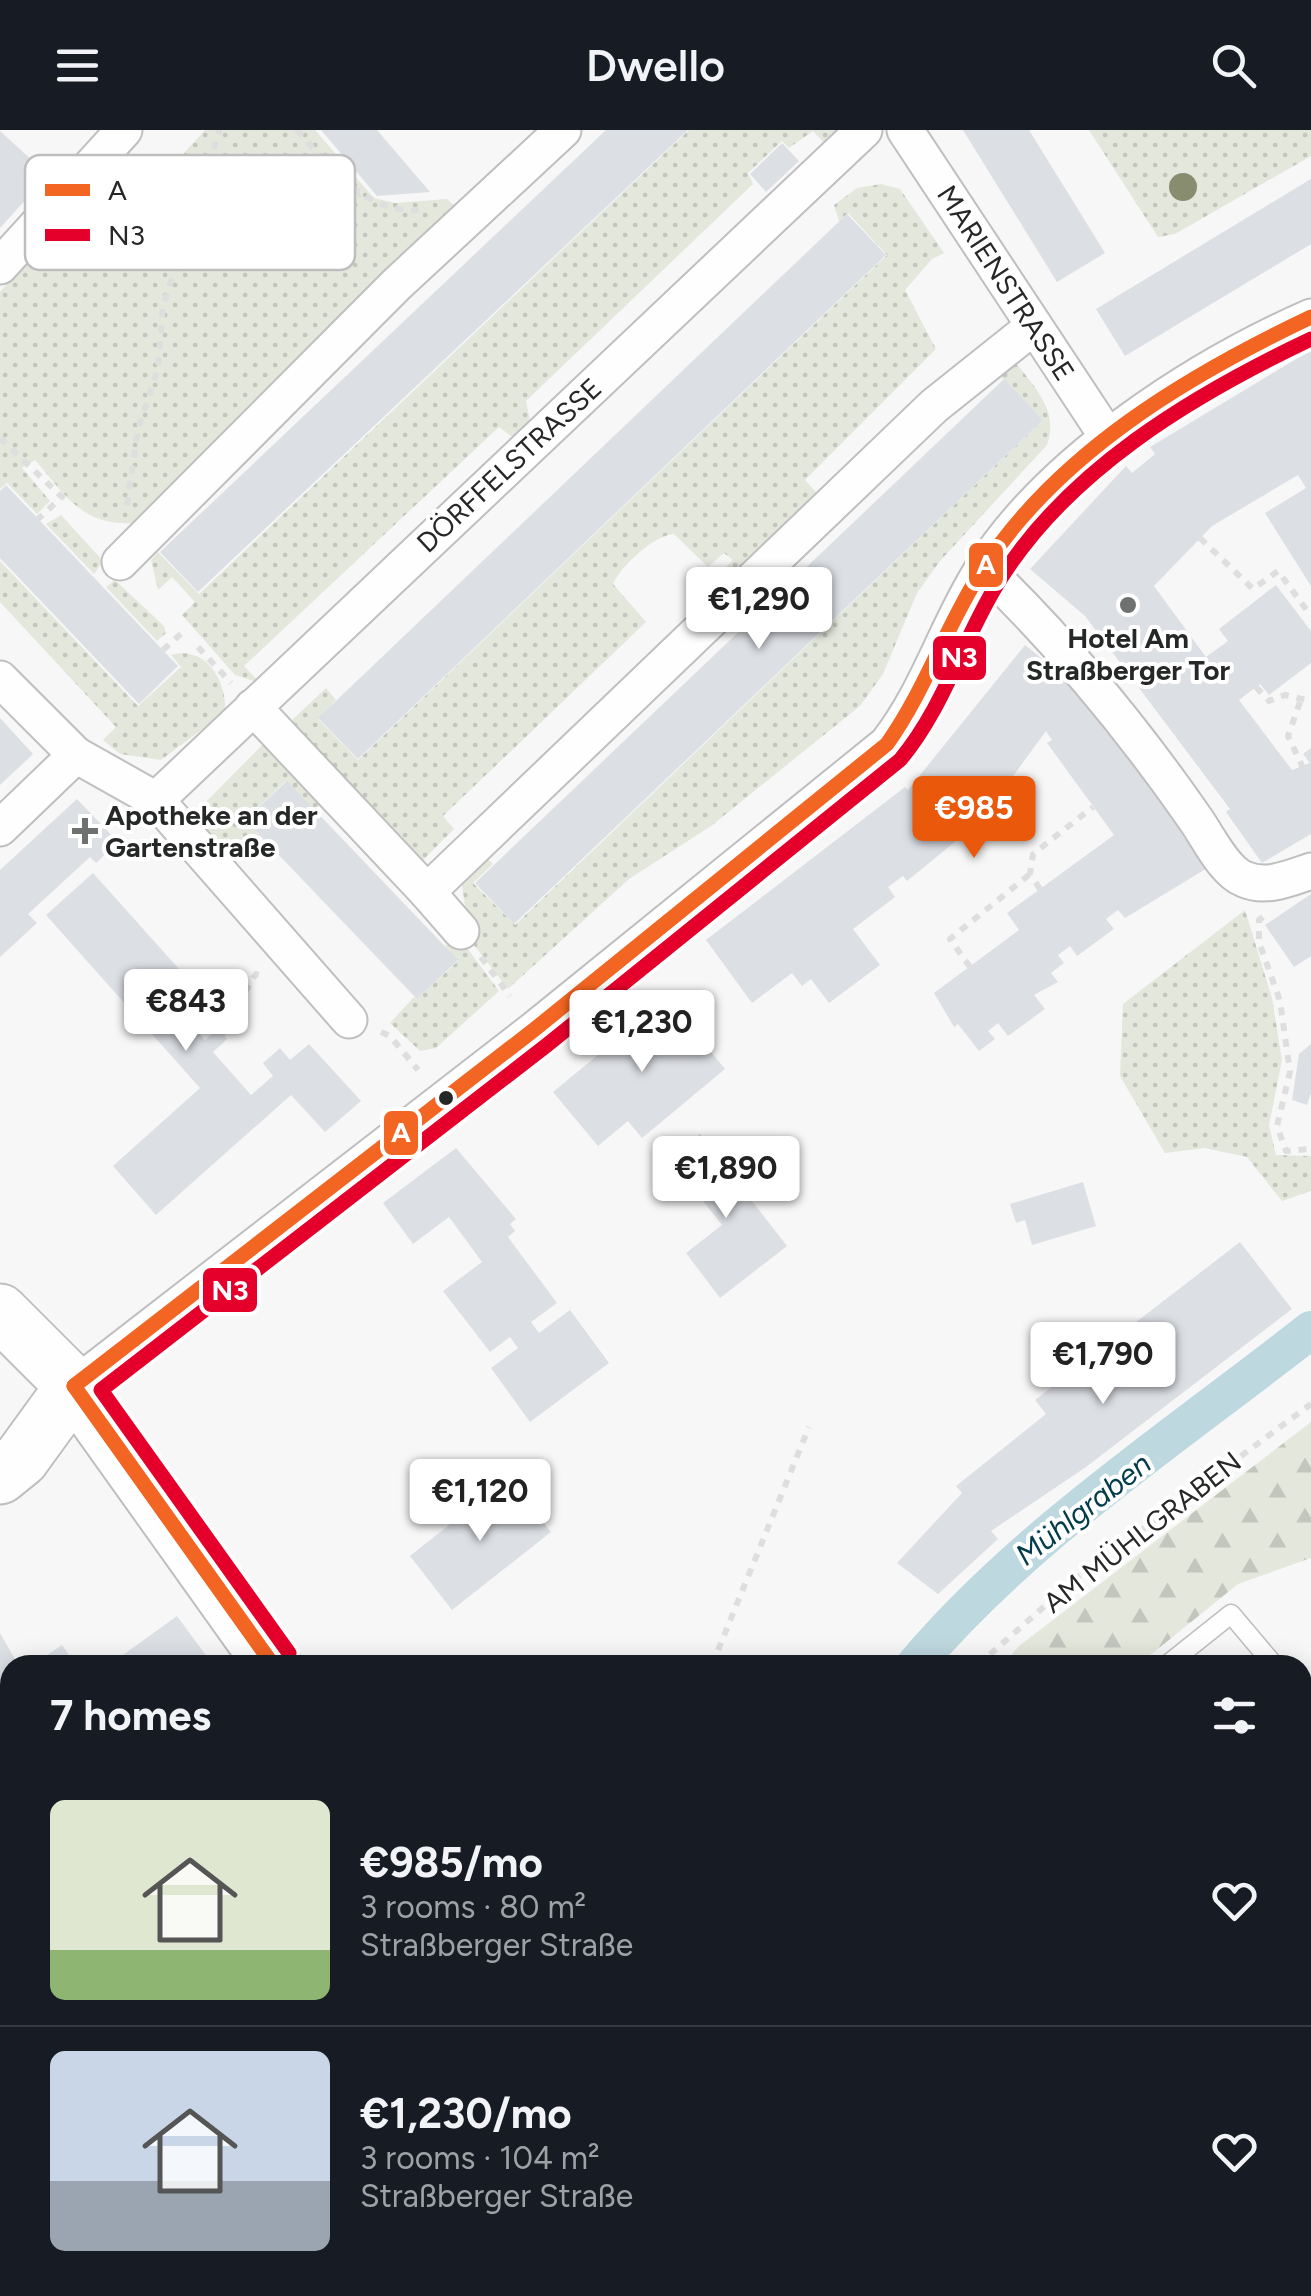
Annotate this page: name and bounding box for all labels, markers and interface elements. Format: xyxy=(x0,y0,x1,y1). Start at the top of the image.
icon: menu xyxy=(50,38,105,93)
text: Dwello xyxy=(586,38,725,92)
icon: search xyxy=(1206,38,1261,93)
legend xyxy=(25,155,355,270)
text: A xyxy=(108,173,127,207)
street label: MARIENSTRASSE xyxy=(930,179,1082,387)
text: N3 xyxy=(108,218,145,252)
street label: DÖRFFELSTRASSE xyxy=(410,371,608,559)
line badge: A xyxy=(967,541,1005,589)
text: A xyxy=(976,547,996,581)
pin: €1,290 xyxy=(678,567,840,652)
text: €1,290 xyxy=(708,580,810,618)
marker: Hotel Am Straßberger Tor xyxy=(1117,594,1139,616)
place label: Hotel Am Straßberger Tor xyxy=(1026,621,1230,687)
line badge: N3 xyxy=(931,634,988,682)
text: N3 xyxy=(940,640,978,674)
pin: €985 xyxy=(915,776,1033,861)
text: €985 xyxy=(935,789,1013,827)
place label: Apotheke an der Gartenstraße xyxy=(105,798,318,864)
marker: Apotheke an der Gartenstraße xyxy=(74,820,96,842)
pin: €843 xyxy=(127,969,245,1054)
text: €843 xyxy=(146,982,226,1020)
pin: €1,230 xyxy=(561,990,723,1075)
text: €1,230 xyxy=(591,1003,693,1041)
unlabelled marker xyxy=(436,1088,456,1108)
line badge: A xyxy=(382,1109,420,1157)
text: A xyxy=(391,1115,411,1149)
pin: €1,890 xyxy=(645,1136,807,1221)
text: €1,890 xyxy=(675,1149,777,1187)
line badge: N3 xyxy=(201,1266,259,1314)
text: N3 xyxy=(211,1273,249,1307)
pin: €1,790 xyxy=(1022,1322,1184,1407)
text: €1,790 xyxy=(1052,1335,1154,1373)
street label: AM MÜHLGRABEN xyxy=(1036,1444,1248,1620)
water label: Mühlgraben xyxy=(1008,1445,1158,1573)
pin: €1,120 xyxy=(399,1459,561,1544)
text: €1,120 xyxy=(432,1472,528,1510)
icon: filters xyxy=(1207,1688,1262,1743)
text: 7 homes xyxy=(50,1690,211,1741)
text: €985/mo xyxy=(360,1837,543,1888)
icon: home xyxy=(130,1840,250,1960)
icon: heart xyxy=(1207,1873,1262,1928)
text: 3 rooms · 80 m² xyxy=(360,1888,586,1926)
text: Straßberger Straße xyxy=(360,1926,633,1964)
text: €1,230/mo xyxy=(360,2088,572,2139)
icon: home xyxy=(130,2091,250,2211)
icon: heart xyxy=(1207,2124,1262,2179)
text: 3 rooms · 104 m² xyxy=(360,2139,600,2177)
text: Straßberger Straße xyxy=(360,2177,633,2215)

